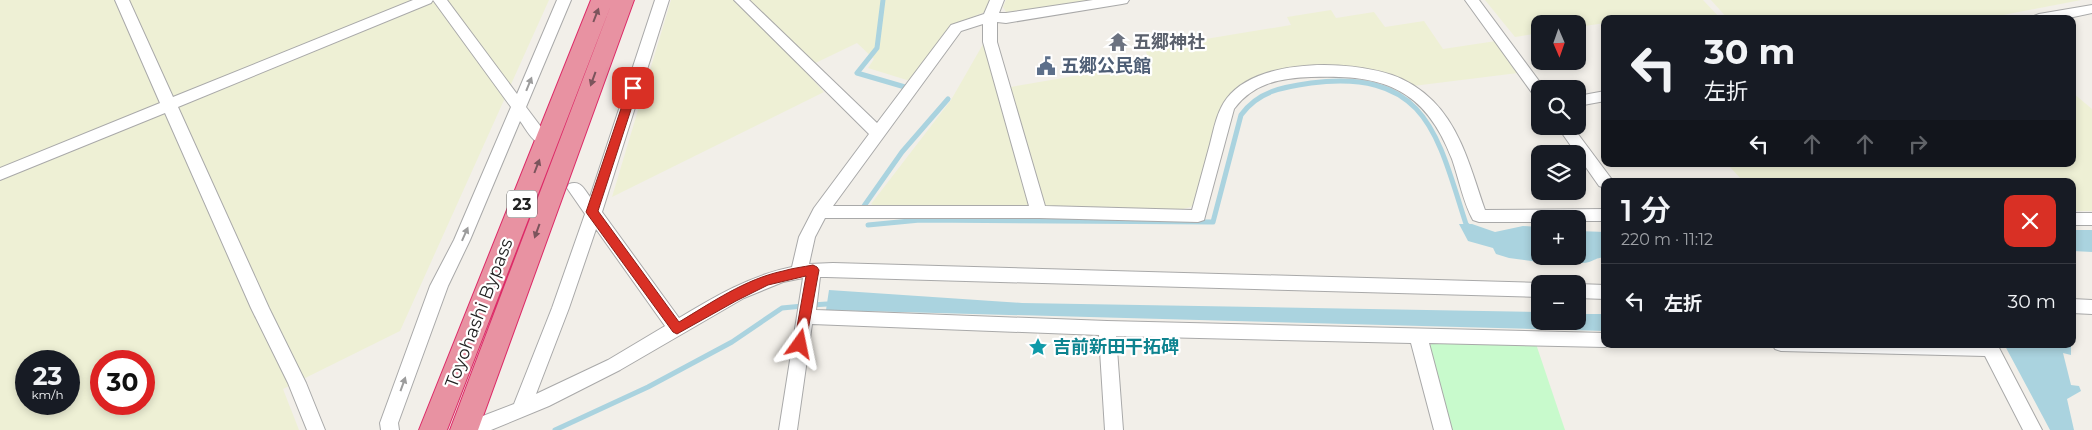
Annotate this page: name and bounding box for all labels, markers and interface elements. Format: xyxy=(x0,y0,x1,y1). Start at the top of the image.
one-way arrow xyxy=(592,7,600,22)
north arrow xyxy=(1531,15,1586,70)
map controls xyxy=(1531,15,1586,330)
text: 30 m xyxy=(1704,30,1795,73)
temple icon: 五郷神社 xyxy=(1107,31,1129,53)
place label: 五郷神社 xyxy=(1133,31,1205,53)
icon: left xyxy=(1621,35,1686,100)
public building icon: 五郷公民館 xyxy=(1035,55,1057,77)
place label: 五郷公民館 xyxy=(1061,55,1151,77)
pin xyxy=(612,67,654,109)
one-way arrow xyxy=(589,71,597,86)
icon: arrive xyxy=(619,74,647,102)
one-way arrow xyxy=(526,77,533,92)
text: 左折 xyxy=(1704,78,1748,105)
button: search xyxy=(1531,80,1586,135)
icon: left xyxy=(1745,130,1773,158)
icon: ahead xyxy=(1798,130,1826,158)
icon: ahead xyxy=(1851,130,1879,158)
icon: right xyxy=(1904,130,1932,158)
button: layers xyxy=(1531,145,1586,200)
one-way arrow xyxy=(533,159,541,174)
road number: 23 xyxy=(507,190,537,218)
text: 1 分 xyxy=(1621,192,1671,229)
button: close xyxy=(2004,195,2056,247)
button: + xyxy=(1531,210,1586,265)
one-way arrow xyxy=(533,224,541,239)
one-way arrow xyxy=(462,227,470,241)
text: 220 m · 11:12 xyxy=(1621,230,1713,249)
street label: Toyohashi Bypass xyxy=(440,235,518,391)
button: − xyxy=(1531,275,1586,330)
icon: left xyxy=(1621,287,1649,315)
text: 30 m xyxy=(2008,290,2056,313)
text: 左折 xyxy=(1664,292,1702,315)
position arrow xyxy=(773,317,825,369)
place icon: 吉前新田干拓碑 xyxy=(1027,336,1049,358)
place label: 吉前新田干拓碑 xyxy=(1053,336,1179,358)
speed limit sign: 30 xyxy=(90,350,155,415)
text: 23 xyxy=(33,361,62,391)
one-way arrow xyxy=(400,377,408,391)
text: km/h xyxy=(31,387,64,402)

